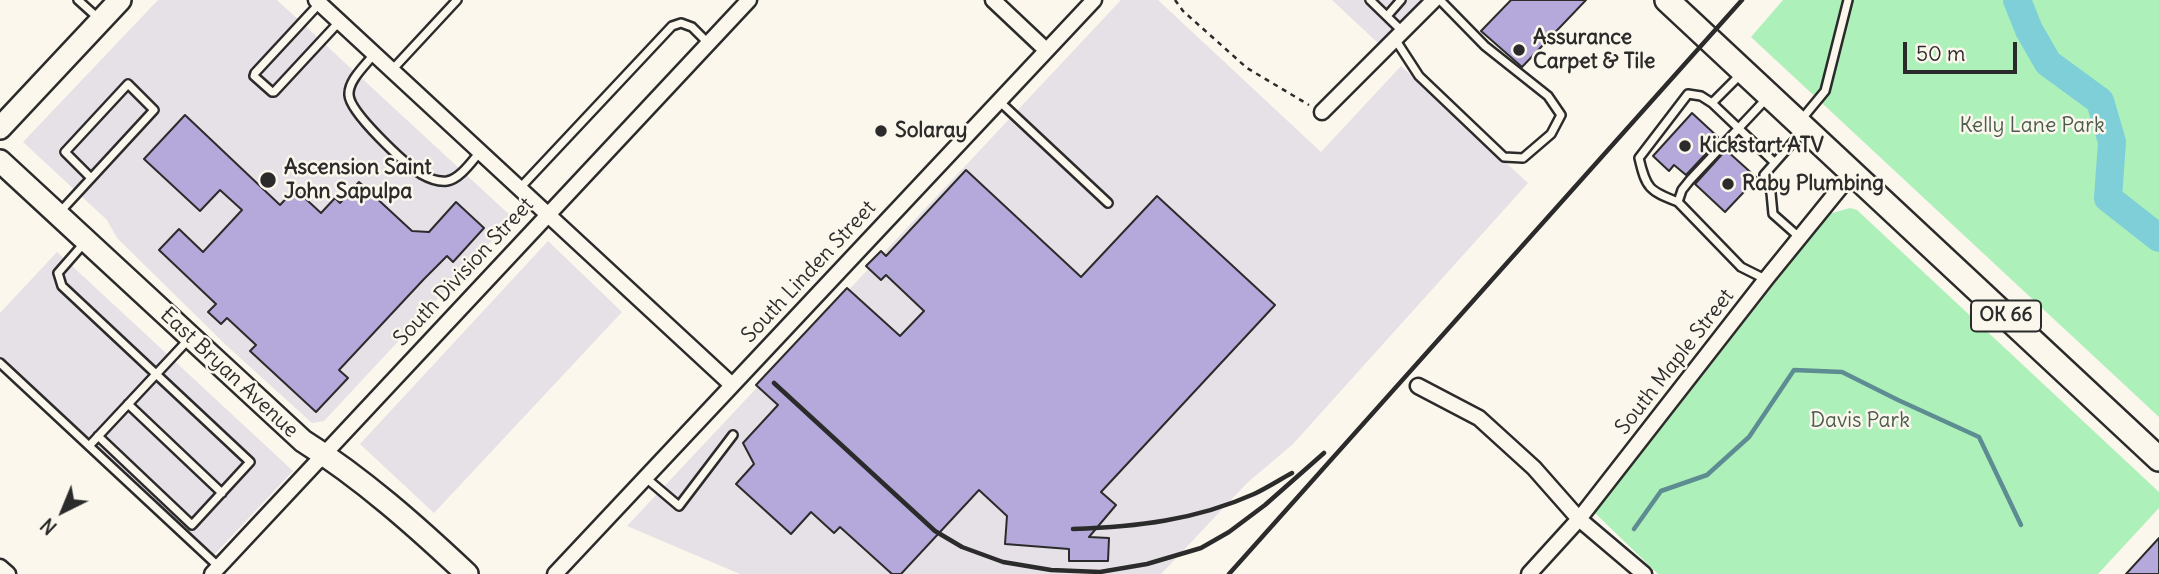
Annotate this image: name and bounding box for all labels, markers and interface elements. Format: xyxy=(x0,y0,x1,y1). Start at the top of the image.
place label: Assurance Carpet & Tile xyxy=(1533,25,1655,75)
scale bar xyxy=(1907,28,2021,72)
text: 50 m xyxy=(1916,40,1965,67)
marker: Assurance Carpet & Tile xyxy=(1511,42,1527,58)
park label: Kelly Lane Park xyxy=(1959,113,2105,139)
place label: Solaray xyxy=(895,118,967,144)
marker: Solaray xyxy=(873,123,889,139)
place label: Kickstart ATV xyxy=(1699,133,1824,159)
marker: Kickstart ATV xyxy=(1677,138,1693,154)
place label: Ascension Saint John Sapulpa xyxy=(284,155,431,205)
marker: Ascension Saint John Sapulpa xyxy=(258,170,278,190)
place label: Raby Plumbing xyxy=(1742,171,1884,197)
marker: Raby Plumbing xyxy=(1720,176,1736,192)
street label: South Division Street xyxy=(389,193,539,351)
street label: South Linden Street xyxy=(737,196,881,348)
street label: South Maple Street xyxy=(1610,284,1740,440)
road number: OK 66 xyxy=(1971,300,2041,332)
street label: East Bryan Avenue xyxy=(155,303,303,443)
park label: Davis Park xyxy=(1810,408,1910,434)
north arrow xyxy=(28,476,98,546)
text: N xyxy=(36,513,62,540)

